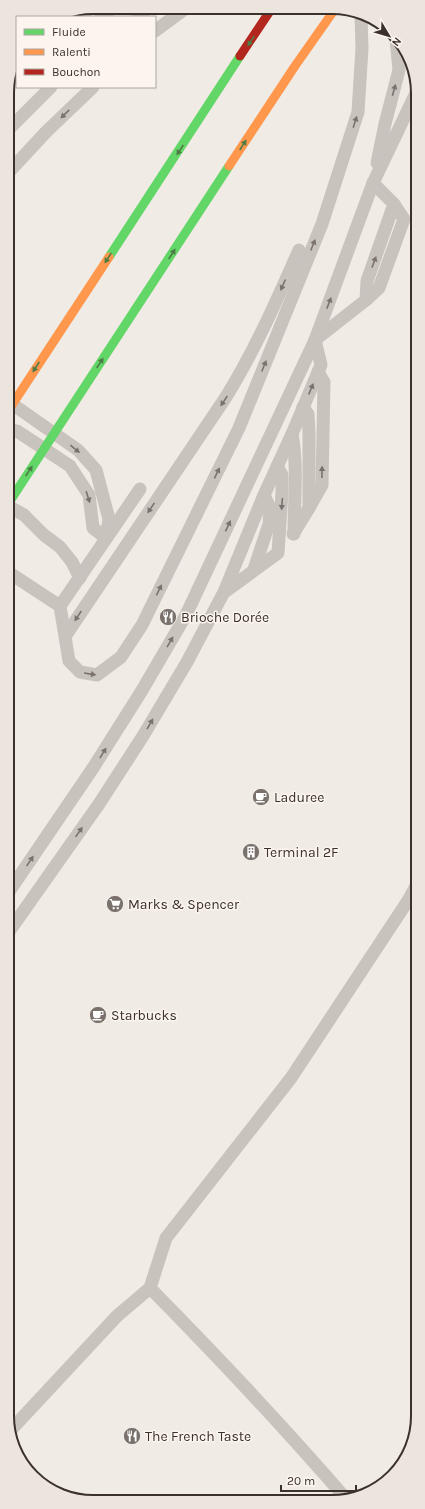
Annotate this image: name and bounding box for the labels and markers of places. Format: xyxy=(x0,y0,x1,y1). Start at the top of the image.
restaurant icon: Brioche Dorée xyxy=(158,607,178,627)
place label: Brioche Dorée xyxy=(181,609,269,626)
cafe icon: Laduree xyxy=(251,787,271,807)
place label: Laduree xyxy=(274,789,324,806)
building icon: Terminal 2F xyxy=(241,842,261,862)
place label: Terminal 2F xyxy=(264,844,338,861)
supermarket icon: Marks & Spencer xyxy=(105,894,125,914)
place label: Marks & Spencer xyxy=(128,896,240,913)
cafe icon: Starbucks xyxy=(88,1005,108,1025)
place label: Starbucks xyxy=(111,1007,177,1024)
restaurant icon: The French Taste xyxy=(122,1426,142,1446)
place label: The French Taste xyxy=(145,1428,251,1445)

